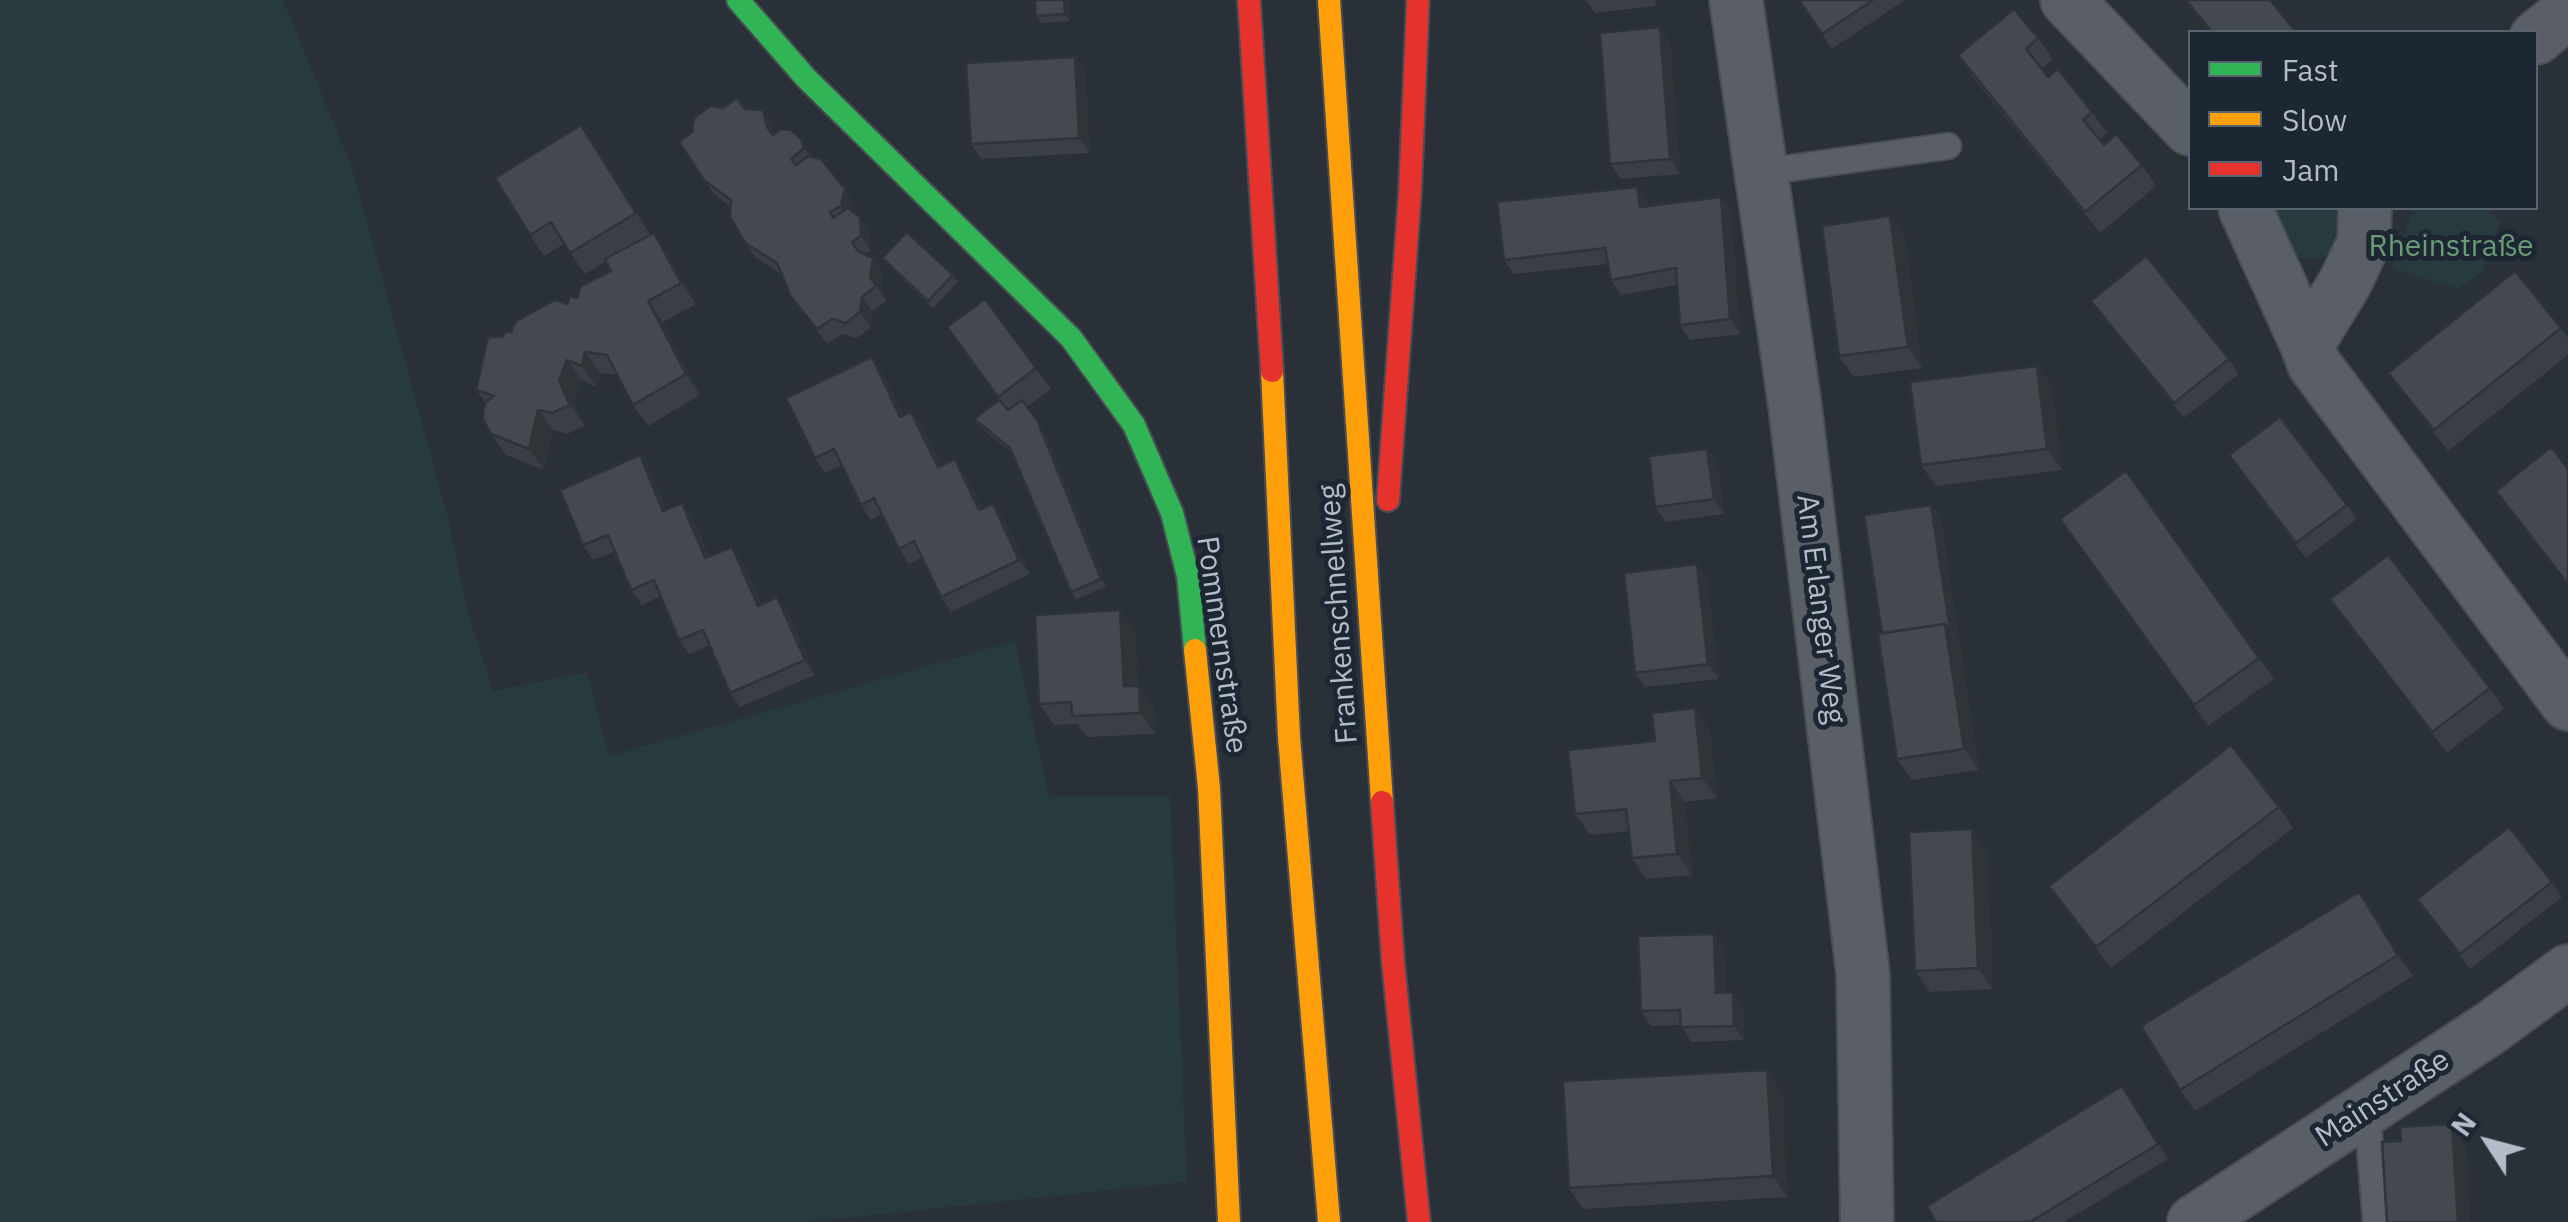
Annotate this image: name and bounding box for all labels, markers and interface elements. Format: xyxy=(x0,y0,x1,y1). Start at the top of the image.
legend xyxy=(2188,30,2538,210)
text: Fast xyxy=(2282,50,2339,89)
text: Slow xyxy=(2282,100,2347,139)
text: Jam xyxy=(2282,150,2340,189)
park label: Rheinstraße xyxy=(2369,229,2533,265)
street label: Frankenschnellweg xyxy=(1312,483,1366,745)
street label: Am Erlanger Weg xyxy=(1788,492,1852,726)
street label: Pommernstraße xyxy=(1188,534,1254,756)
street label: Mainstraße xyxy=(2309,1042,2457,1156)
north arrow xyxy=(2438,1092,2538,1192)
text: N xyxy=(2442,1105,2484,1143)

